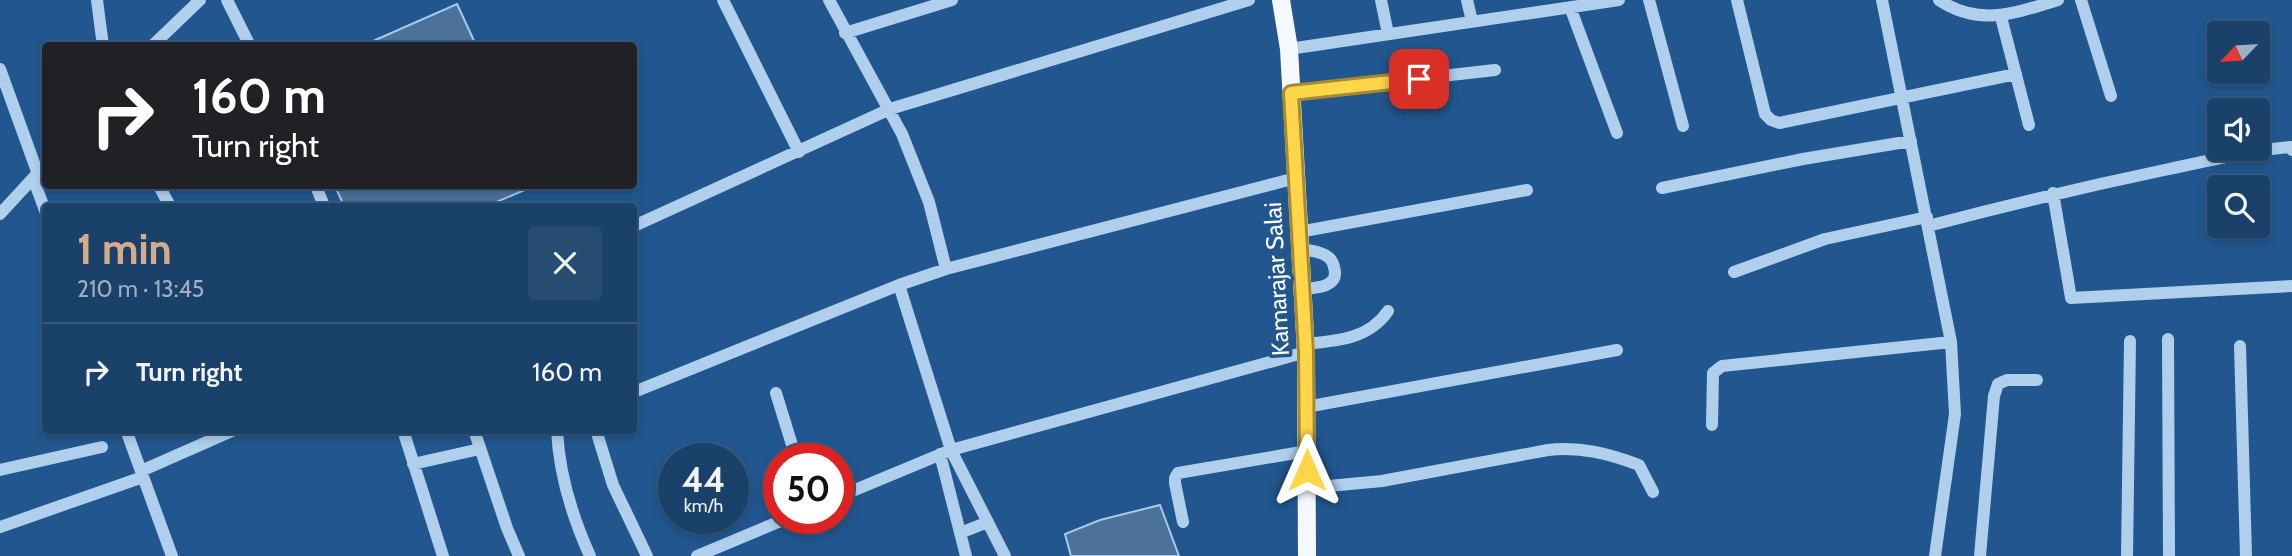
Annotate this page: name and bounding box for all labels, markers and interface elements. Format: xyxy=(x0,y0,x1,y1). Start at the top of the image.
north arrow xyxy=(2207,21,2270,84)
map controls xyxy=(2207,21,2270,238)
pin xyxy=(1389,49,1449,109)
icon: arrive xyxy=(1400,60,1438,98)
text: 160 m xyxy=(192,66,326,125)
icon: right xyxy=(77,70,168,161)
button: sound xyxy=(2207,98,2270,161)
text: Turn right xyxy=(192,126,319,165)
button: search xyxy=(2207,175,2270,238)
street label: Kamarajar Salai xyxy=(1258,201,1295,357)
text: 1 min xyxy=(77,223,172,275)
button: close xyxy=(528,226,602,300)
text: 210 m · 13:45 xyxy=(77,275,204,303)
icon: right xyxy=(77,353,115,391)
text: Turn right xyxy=(136,356,242,388)
text: 160 m xyxy=(532,356,602,388)
position arrow xyxy=(1270,433,1344,507)
speed limit sign: 50 xyxy=(763,443,854,534)
text: 44 xyxy=(682,458,725,501)
text: km/h xyxy=(684,495,723,517)

